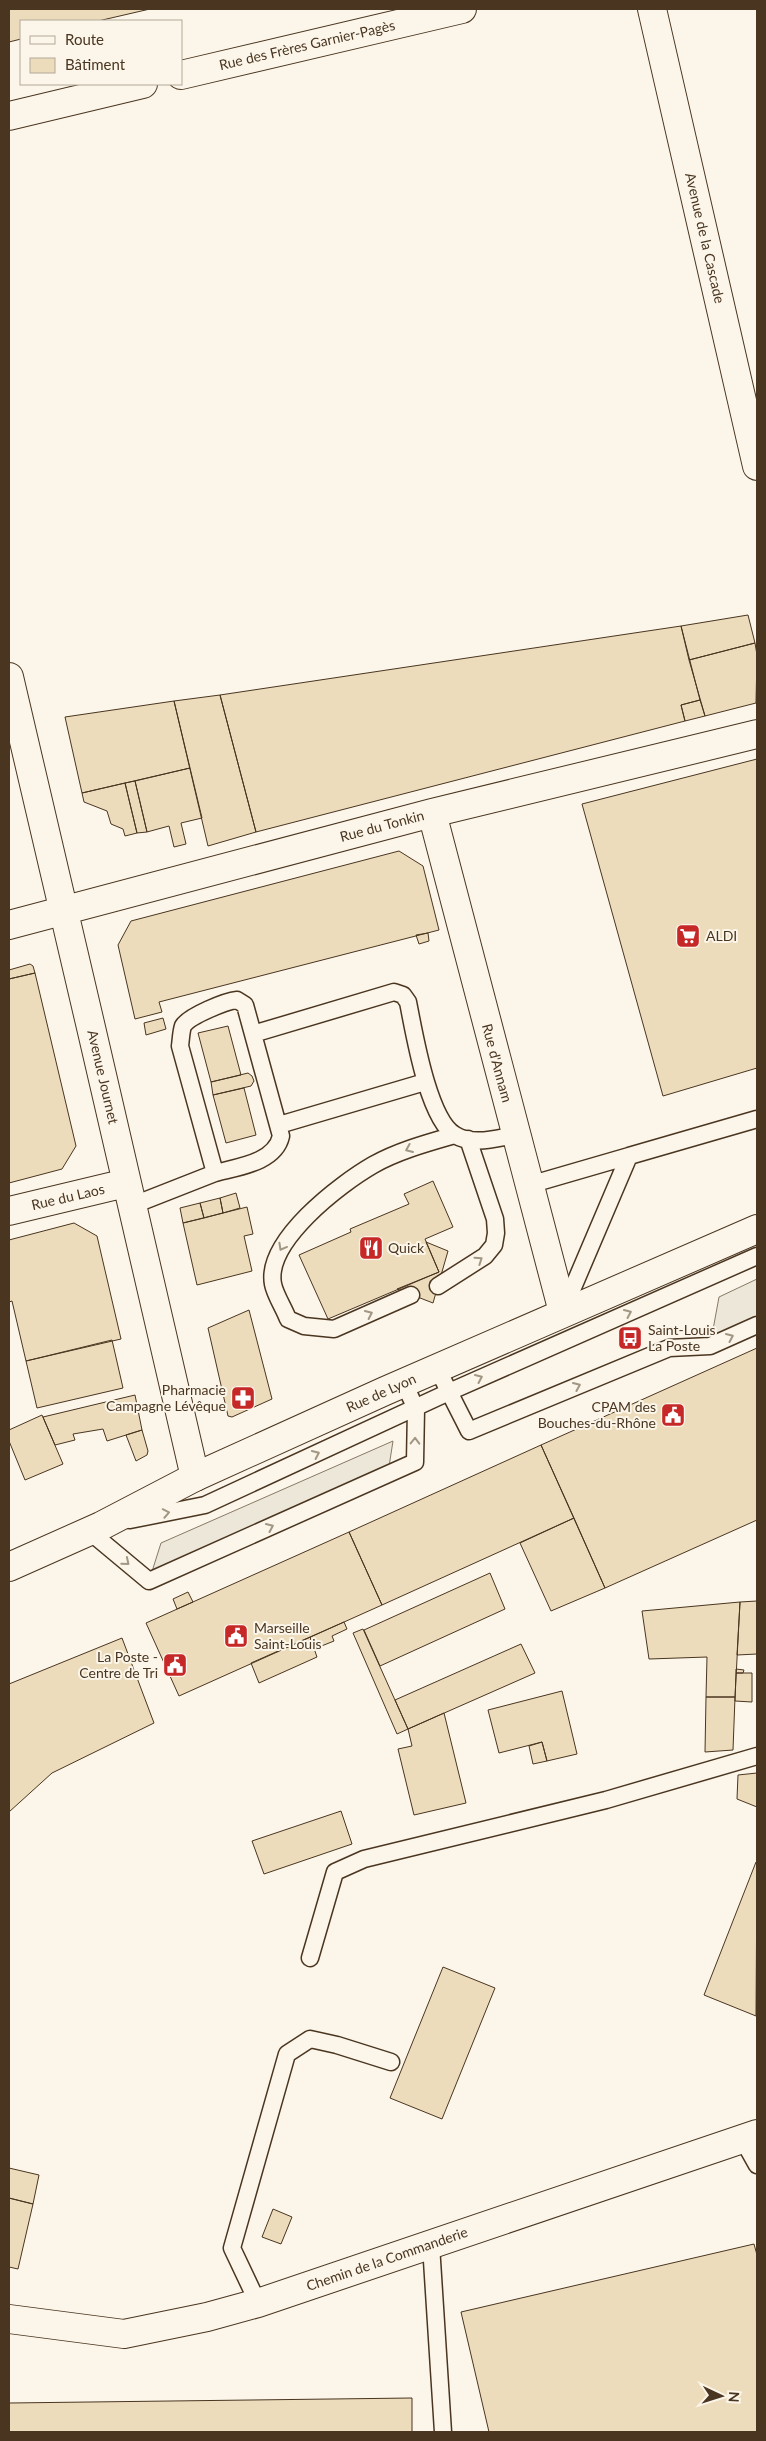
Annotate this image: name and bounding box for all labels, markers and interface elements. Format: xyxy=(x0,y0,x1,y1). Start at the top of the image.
street label: Rue des Frères Garnier-Pagès xyxy=(217,16,397,73)
legend xyxy=(20,20,182,85)
text: Route xyxy=(65,30,104,48)
text: Bâtiment xyxy=(65,55,126,73)
street label: Avenue de la Cascade xyxy=(682,171,729,305)
street label: Rue du Tonkin xyxy=(338,806,426,845)
supermarket icon: ALDI xyxy=(675,923,701,949)
place label: ALDI xyxy=(706,927,737,944)
street label: Rue d'Annam xyxy=(479,1022,516,1104)
street label: Avenue Journet xyxy=(84,1028,123,1126)
one-way arrow xyxy=(405,1143,414,1154)
street label: Rue du Laos xyxy=(30,1180,106,1213)
restaurant icon: Quick xyxy=(358,1235,384,1261)
place label: Quick xyxy=(388,1239,425,1256)
one-way arrow xyxy=(279,1242,289,1251)
one-way arrow xyxy=(473,1257,482,1266)
one-way arrow xyxy=(623,1308,632,1319)
one-way arrow xyxy=(363,1310,372,1320)
place label: Saint-Louis La Poste xyxy=(648,1321,716,1354)
bus stop icon: Saint-Louis La Poste xyxy=(617,1325,643,1351)
one-way arrow xyxy=(725,1333,734,1344)
street label: Rue de Lyon xyxy=(343,1370,418,1416)
one-way arrow xyxy=(474,1374,483,1385)
place label: Pharmacie Campagne Lévêque xyxy=(106,1381,226,1414)
one-way arrow xyxy=(572,1382,581,1393)
pharmacy icon: Pharmacie Campagne Lévêque xyxy=(230,1385,256,1411)
place label: CPAM des Bouches-du-Rhône xyxy=(538,1398,656,1431)
public building icon: CPAM des Bouches-du-Rhône xyxy=(660,1402,686,1428)
one-way arrow xyxy=(410,1436,420,1444)
one-way arrow xyxy=(311,1450,320,1460)
one-way arrow xyxy=(161,1508,170,1518)
one-way arrow xyxy=(265,1522,274,1533)
one-way arrow xyxy=(121,1557,130,1566)
place label: Marseille Saint-Louis xyxy=(254,1619,322,1652)
public building icon: Marseille Saint-Louis xyxy=(223,1623,249,1649)
place label: La Poste - Centre de Tri xyxy=(79,1648,158,1681)
public building icon: La Poste - Centre de Tri xyxy=(162,1652,188,1678)
street label: Chemin de la Commanderie xyxy=(304,2223,470,2294)
north arrow xyxy=(696,2371,746,2421)
text: N xyxy=(726,2391,743,2403)

